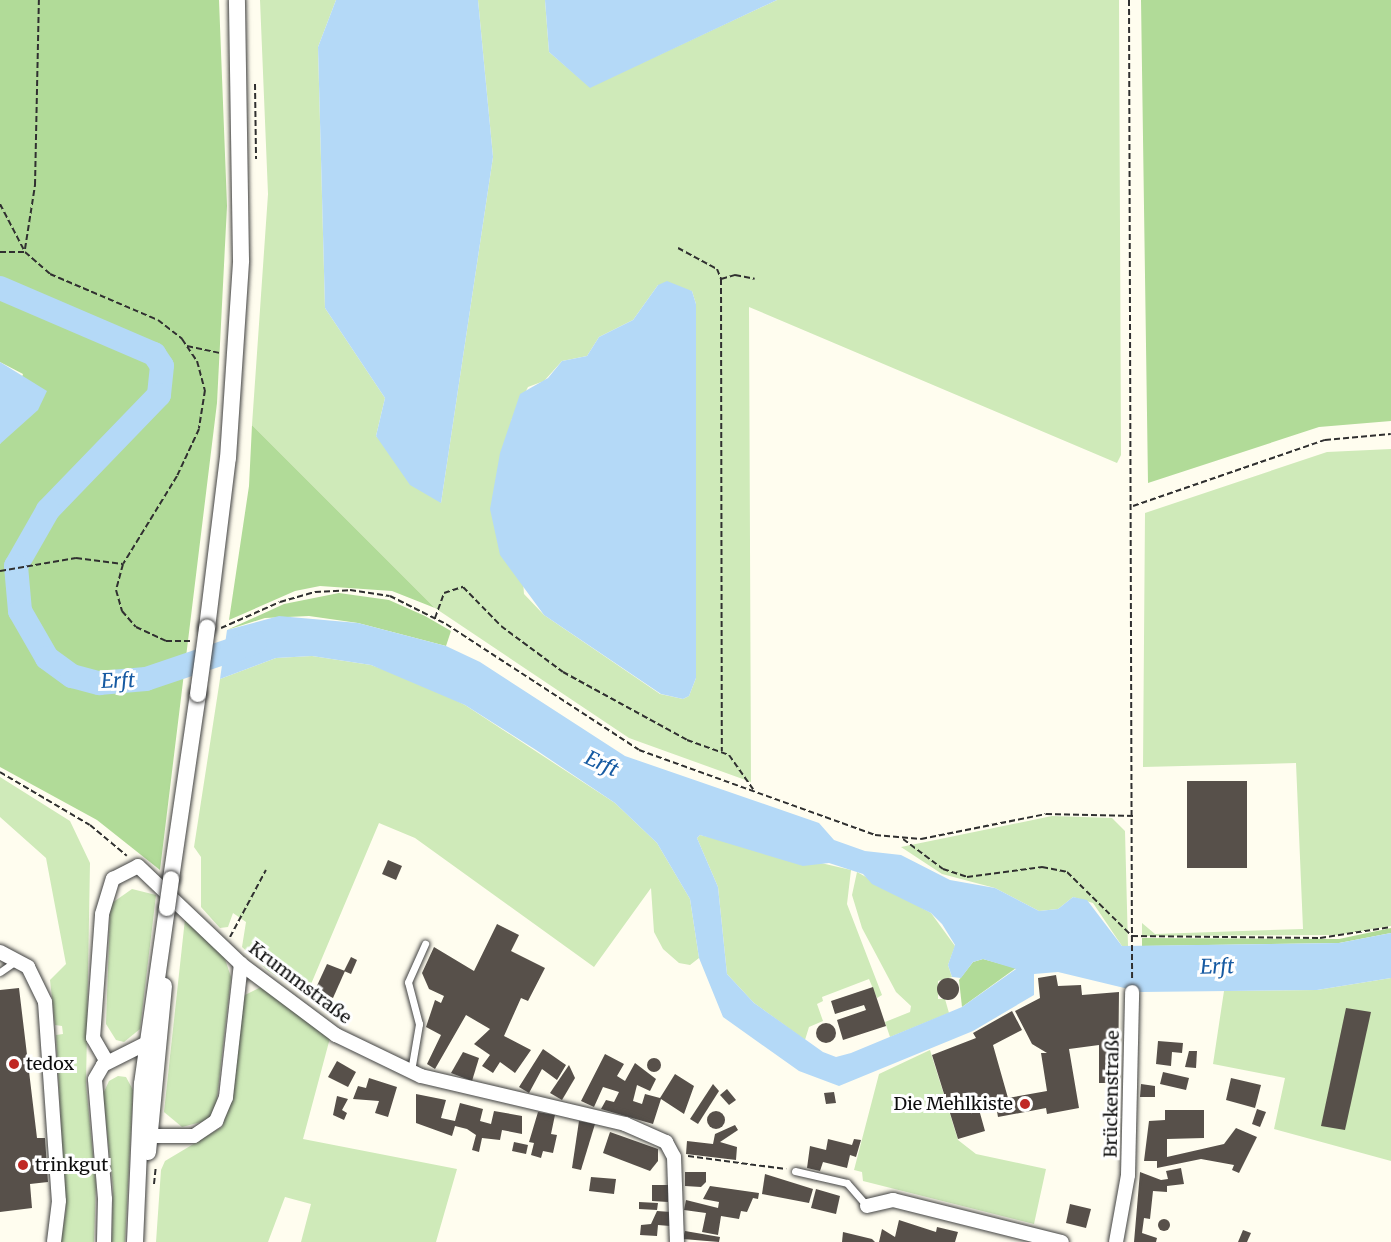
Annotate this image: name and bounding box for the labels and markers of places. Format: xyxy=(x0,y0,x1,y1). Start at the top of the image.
place label: tedox xyxy=(26,1053,74,1075)
marker: tedox xyxy=(7,1057,21,1071)
place label: Die Mehlkiste xyxy=(893,1093,1013,1115)
marker: Die Mehlkiste xyxy=(1018,1097,1032,1111)
place label: trinkgut xyxy=(35,1154,108,1176)
marker: trinkgut xyxy=(16,1158,30,1172)

